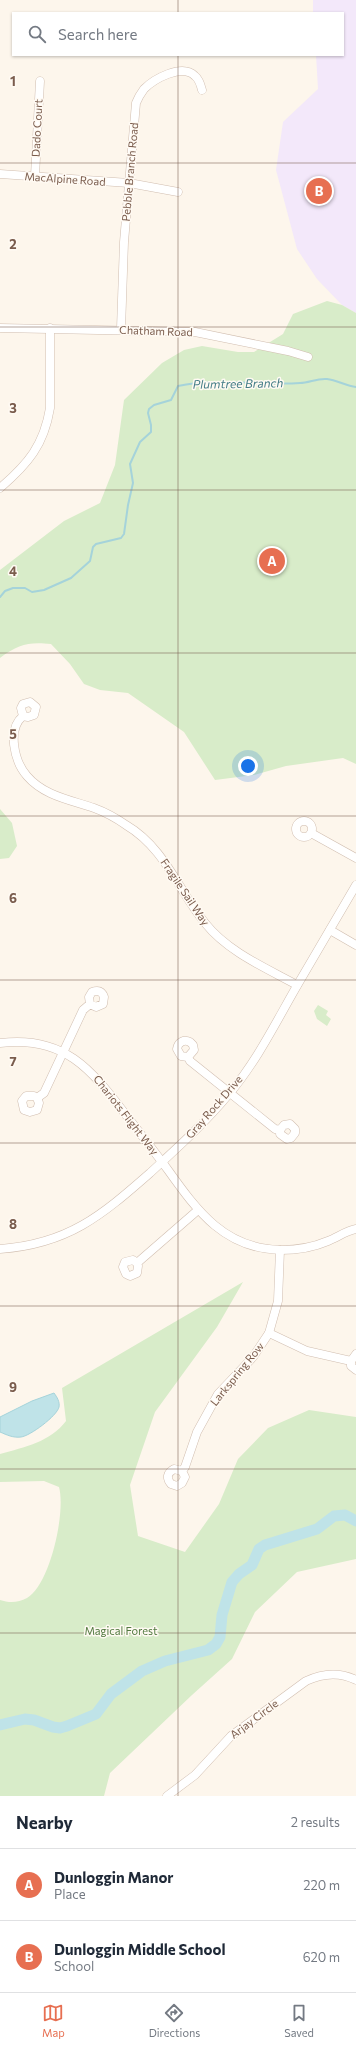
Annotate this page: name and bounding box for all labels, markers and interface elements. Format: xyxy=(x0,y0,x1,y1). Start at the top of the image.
search box xyxy=(12,12,344,56)
icon: search xyxy=(26,23,48,45)
text: Search here xyxy=(58,25,137,43)
text: 1 xyxy=(10,73,16,89)
street label: Dado Court xyxy=(28,98,45,157)
street label: Pebble Branch Road xyxy=(119,122,140,222)
street label: MacAlpine Road xyxy=(24,169,106,188)
pin: B xyxy=(306,176,332,206)
text: 2 xyxy=(9,236,17,252)
street label: Chatham Road xyxy=(119,323,193,338)
water label: Plumtree Branch xyxy=(193,375,284,391)
text: 3 xyxy=(9,400,17,416)
pin: A xyxy=(259,546,285,576)
text: 4 xyxy=(9,563,17,579)
text: 5 xyxy=(9,726,17,742)
your location xyxy=(238,756,258,776)
street label: Fragile Sail Way xyxy=(158,856,213,928)
text: 6 xyxy=(9,890,17,906)
text: 7 xyxy=(9,1053,17,1069)
street label: Chariots Flight Way xyxy=(91,1072,162,1157)
street label: Gray Rock Drive xyxy=(183,1072,245,1141)
text: 8 xyxy=(9,1216,17,1232)
street label: Larkspring Row xyxy=(207,1339,266,1408)
text: 9 xyxy=(9,1379,17,1395)
park label: Magical Forest xyxy=(84,1624,158,1637)
street label: Arjay Circle xyxy=(227,1696,280,1741)
text: Nearby xyxy=(16,1812,73,1833)
text: 2 results xyxy=(291,1814,340,1830)
text: Dunloggin Manor xyxy=(54,1868,174,1886)
text: A xyxy=(24,1877,34,1893)
text: 220 m xyxy=(303,1877,340,1893)
text: Place xyxy=(54,1886,86,1902)
text: Dunloggin Middle School xyxy=(54,1940,226,1958)
text: B xyxy=(25,1949,33,1965)
text: 620 m xyxy=(303,1949,340,1965)
text: School xyxy=(54,1958,94,1974)
tab: Map xyxy=(42,2002,65,2039)
tab: Directions xyxy=(149,2002,200,2039)
tab: Saved xyxy=(284,2002,314,2039)

